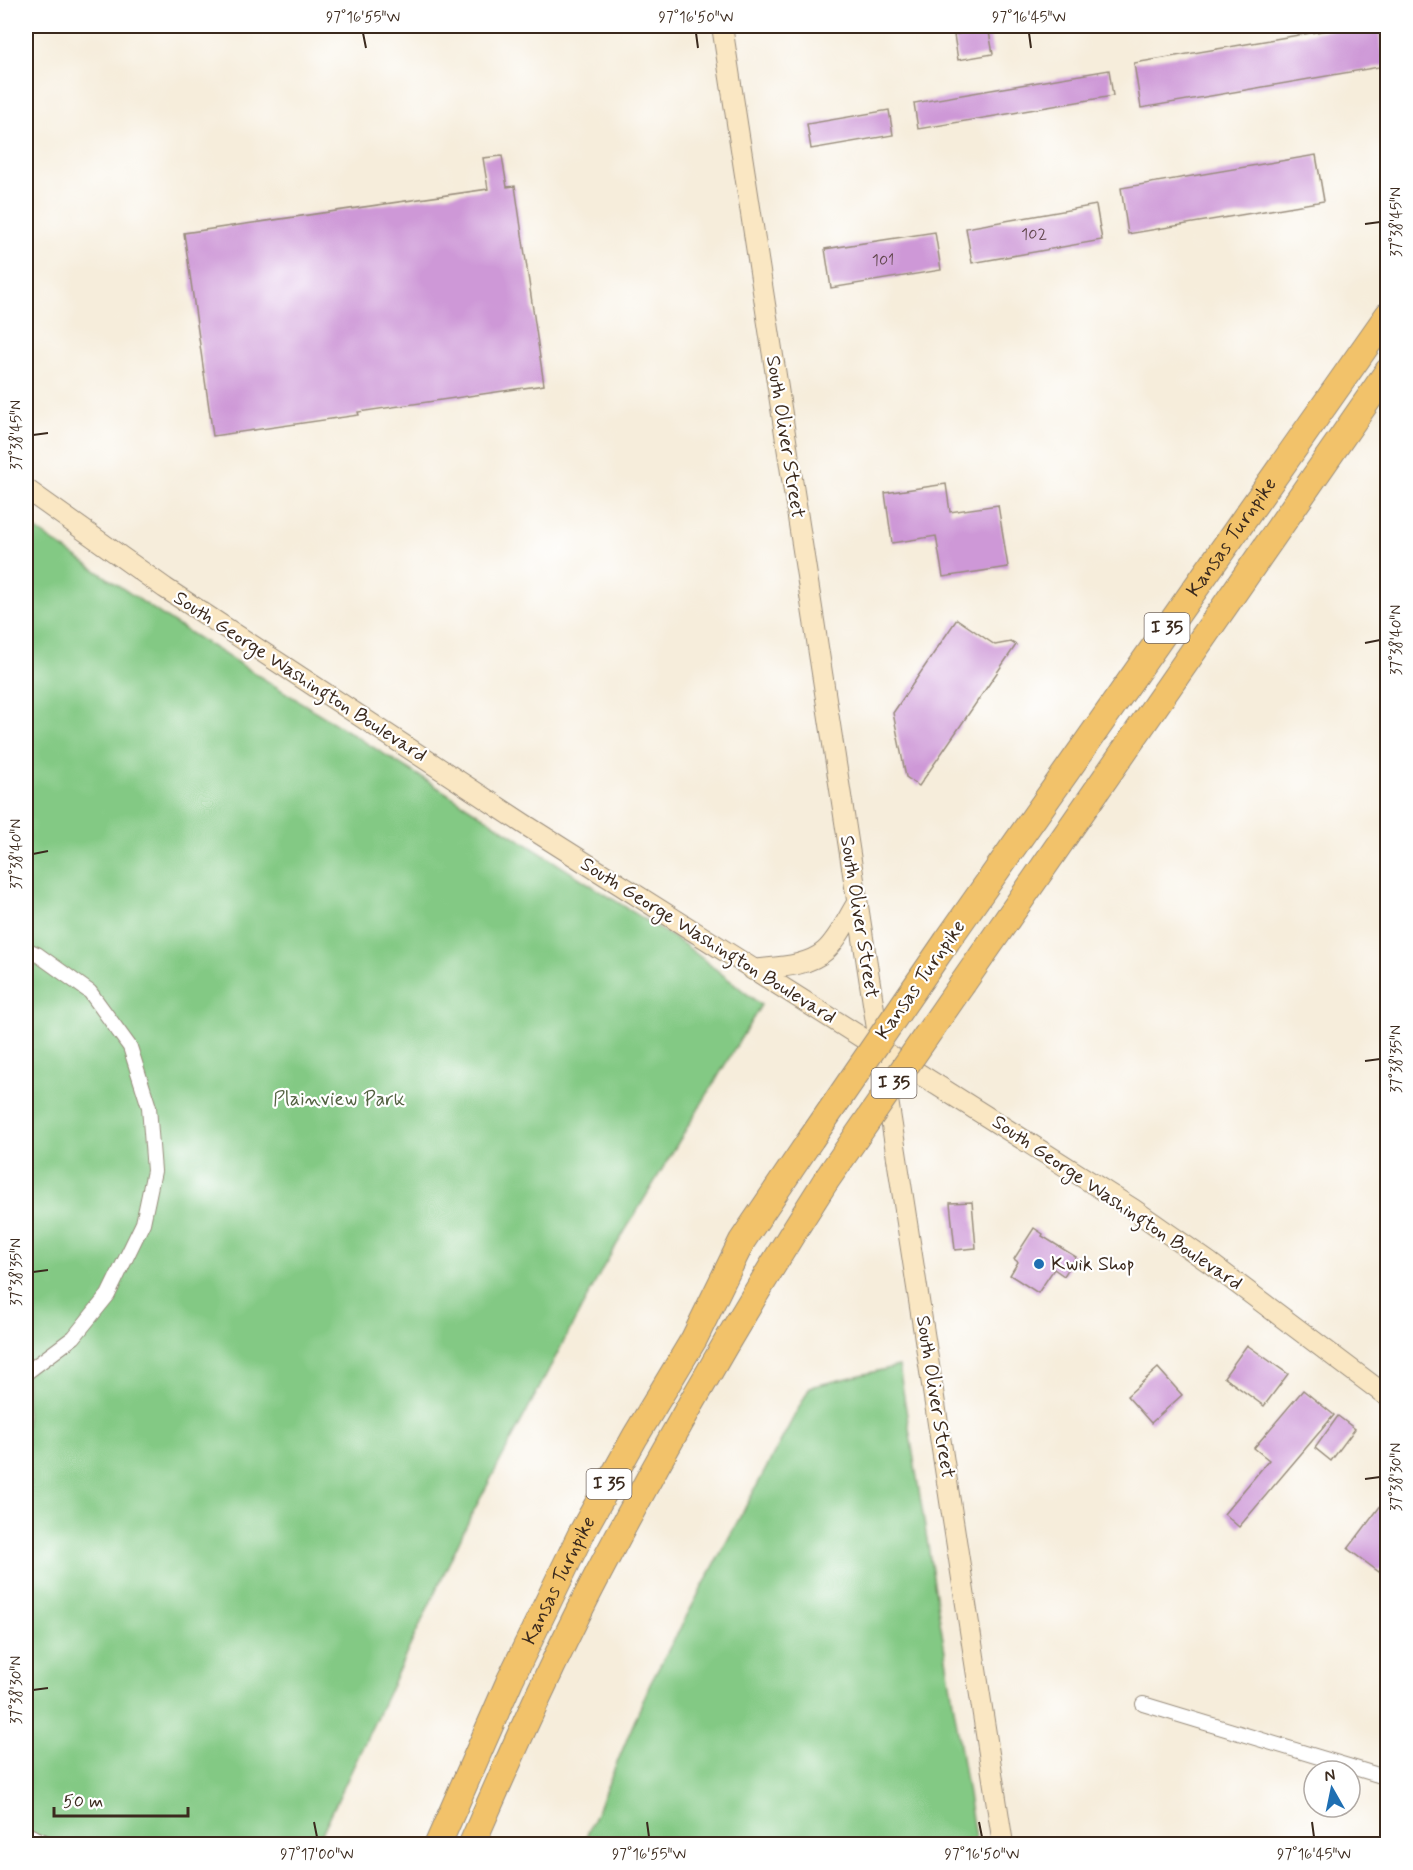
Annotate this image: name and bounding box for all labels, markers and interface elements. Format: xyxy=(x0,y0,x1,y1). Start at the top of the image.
text: 97°16'55"W xyxy=(326,8,400,28)
text: 97°16'50"W xyxy=(659,8,733,28)
text: 97°16'45"W xyxy=(992,8,1066,28)
text: 37°38'45"N xyxy=(1387,187,1407,257)
house number: 102 xyxy=(1021,224,1047,245)
house number: 101 xyxy=(872,250,894,271)
street label: South Oliver Street xyxy=(759,354,811,520)
text: 37°38'45"N xyxy=(7,400,27,470)
street label: Kansas Turnpike xyxy=(1180,472,1283,602)
street label: South George Washington Boulevard xyxy=(167,585,432,771)
text: 37°38'40"N xyxy=(1387,605,1407,675)
road number: I 35 xyxy=(1144,613,1190,643)
text: 37°38'40"N xyxy=(7,819,27,889)
street label: South Oliver Street xyxy=(833,834,885,1000)
street label: South George Washington Boulevard xyxy=(574,851,841,1033)
street label: Kansas Turnpike xyxy=(870,915,972,1045)
text: 37°38'35"N xyxy=(1387,1025,1407,1093)
road number: I 35 xyxy=(872,1068,916,1098)
park label: Plainview Park xyxy=(273,1086,405,1113)
street label: South George Washington Boulevard xyxy=(985,1109,1248,1299)
text: 37°38'35"N xyxy=(7,1238,27,1306)
place label: Kwik Shop xyxy=(1051,1251,1135,1278)
marker: Kwik Shop xyxy=(1032,1257,1046,1271)
street label: South Oliver Street xyxy=(909,1314,961,1480)
text: 37°38'30"N xyxy=(1387,1443,1407,1511)
road number: I 35 xyxy=(586,1469,632,1499)
street label: Kansas Turnpike xyxy=(516,1511,602,1649)
text: 37°38'30"N xyxy=(7,1656,27,1724)
north arrow xyxy=(1302,1759,1362,1819)
text: N xyxy=(1323,1764,1337,1787)
scale bar xyxy=(54,1780,188,1818)
text: 50 m xyxy=(63,1790,103,1814)
text: 97°17'00"W xyxy=(280,1845,354,1865)
text: 97°16'55"W xyxy=(612,1845,686,1865)
text: 97°16'50"W xyxy=(945,1845,1019,1865)
text: 97°16'45"W xyxy=(1277,1845,1351,1865)

